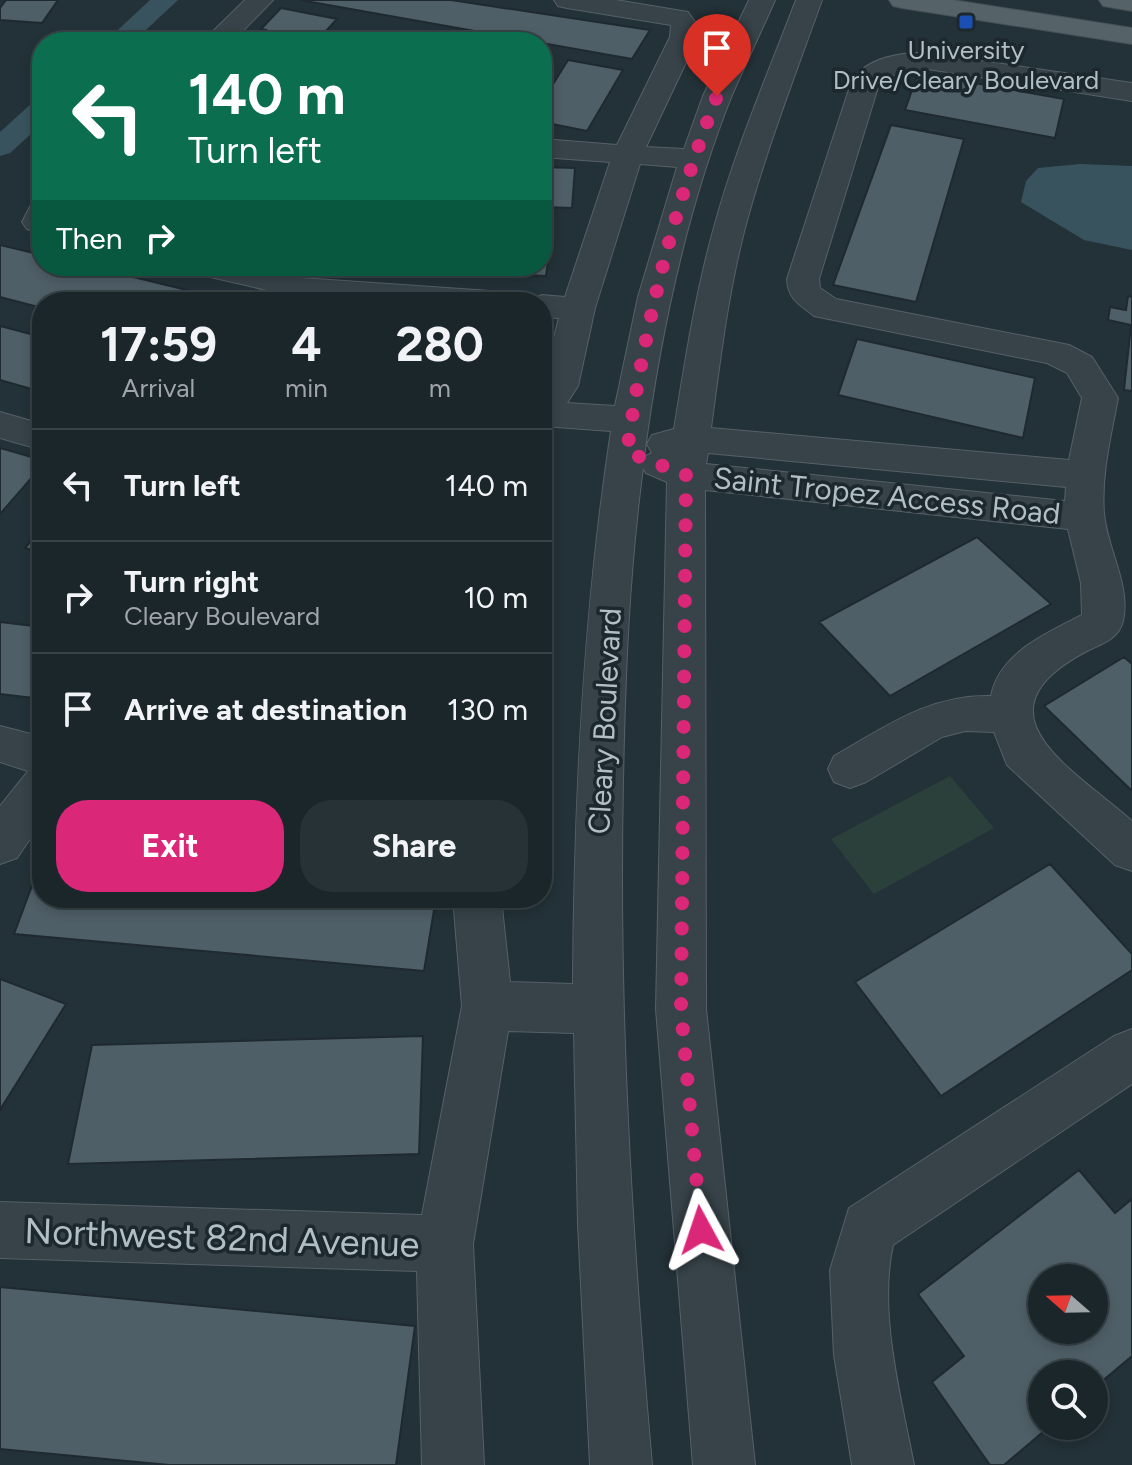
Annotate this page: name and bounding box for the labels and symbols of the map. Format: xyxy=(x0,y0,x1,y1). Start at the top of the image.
marker: University Drive/Cleary Boulevard xyxy=(957,13,975,31)
pin xyxy=(683,14.0,751,96)
place label: University Drive/Cleary Boulevard xyxy=(833,34,1099,96)
street label: Saint Tropez Access Road xyxy=(712,459,1062,532)
street label: Cleary Boulevard xyxy=(580,607,629,835)
position arrow xyxy=(659,1188,743,1272)
street label: Northwest 82nd Avenue xyxy=(24,1209,420,1266)
north arrow xyxy=(1028,1264,1108,1344)

